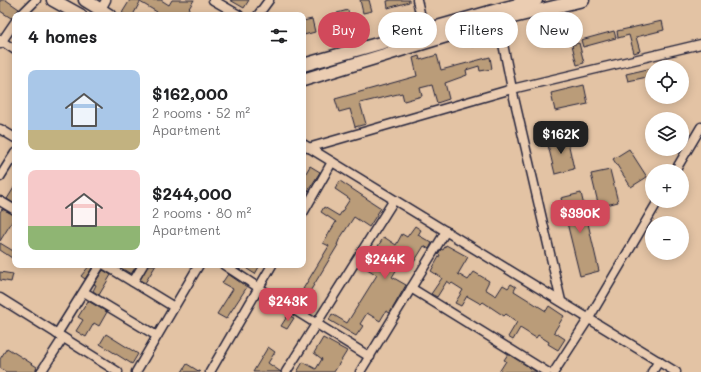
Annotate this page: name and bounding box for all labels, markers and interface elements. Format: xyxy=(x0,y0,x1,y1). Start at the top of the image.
chip: Buy xyxy=(318,12,370,48)
chip: Rent xyxy=(378,12,437,48)
chip: Filters xyxy=(445,12,518,48)
chip: New xyxy=(526,12,583,48)
text: 4 homes xyxy=(28,25,97,47)
icon: filters xyxy=(268,25,290,47)
map controls xyxy=(645,60,689,260)
button: locate xyxy=(645,60,689,104)
text: $162,000 xyxy=(152,82,228,104)
icon: home xyxy=(60,86,108,134)
text: 2 rooms · 52 m² xyxy=(152,104,250,121)
button: layers xyxy=(645,112,689,156)
text: Apartment xyxy=(152,121,221,138)
pin: $162K xyxy=(533,121,589,155)
text: $162K xyxy=(542,125,580,142)
button: + xyxy=(645,164,689,208)
text: $244,000 xyxy=(152,182,232,204)
icon: home xyxy=(60,186,108,234)
pin: $390K xyxy=(552,200,608,234)
text: 2 rooms · 80 m² xyxy=(152,204,251,221)
text: $390K xyxy=(560,204,600,221)
button: − xyxy=(645,216,689,260)
text: Apartment xyxy=(152,221,221,238)
pin: $244K xyxy=(357,246,413,280)
text: $244K xyxy=(365,250,405,267)
pin: $243K xyxy=(260,288,316,322)
text: $243K xyxy=(268,292,308,309)

